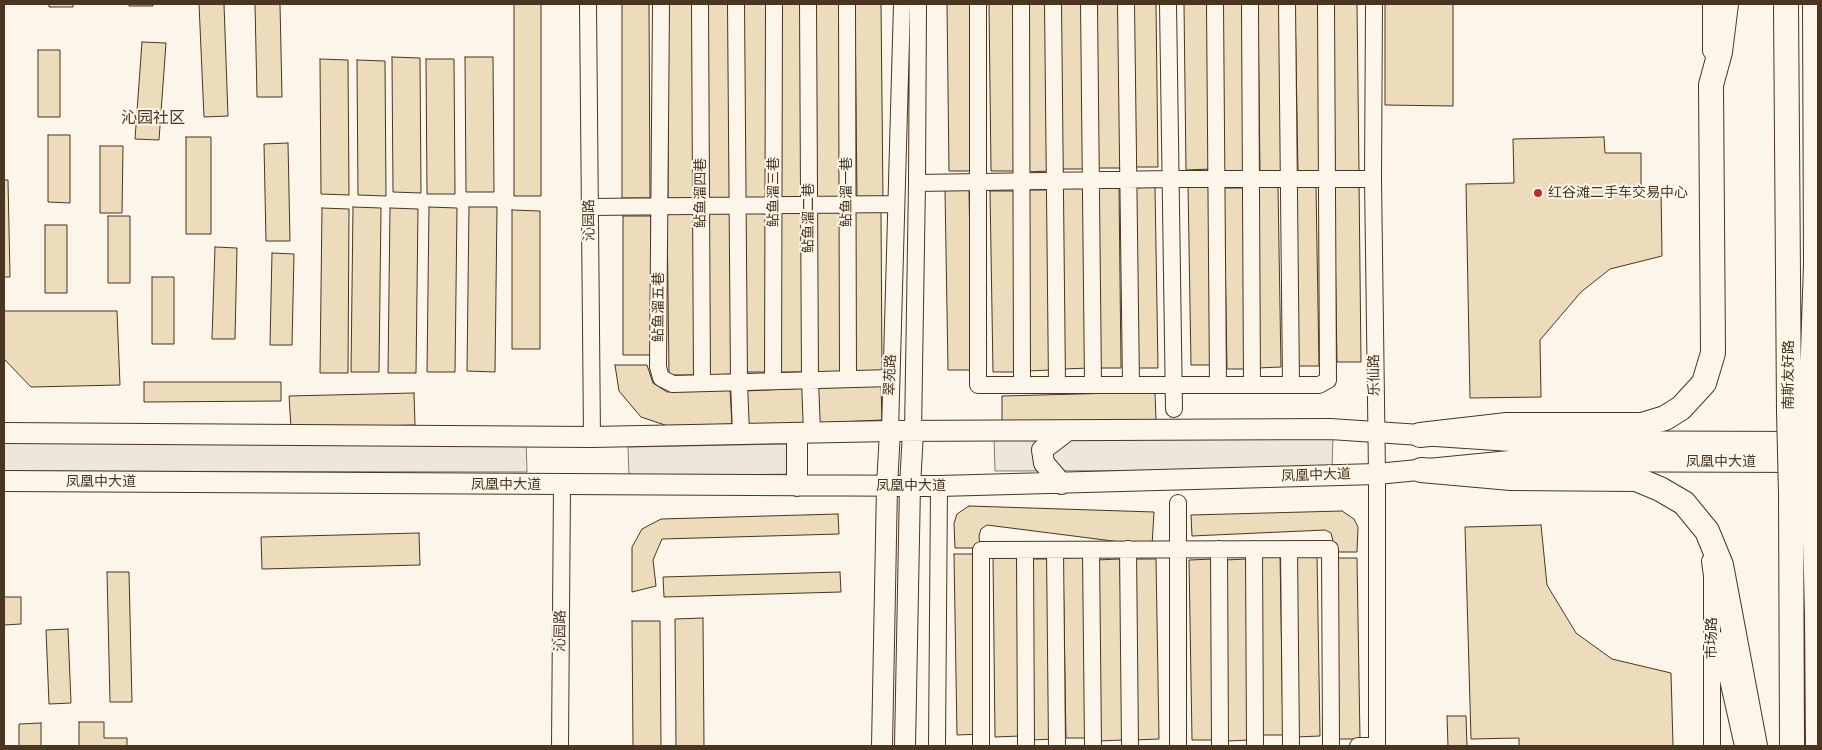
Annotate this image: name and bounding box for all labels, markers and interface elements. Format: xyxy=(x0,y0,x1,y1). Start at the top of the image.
district label: 沁园社区 xyxy=(121,109,185,129)
street label: 鲇鱼溜三巷 xyxy=(766,157,782,227)
street label: 鲇鱼溜一巷 xyxy=(839,157,855,227)
street label: 鲇鱼溜四巷 xyxy=(693,158,709,228)
street label: 鲇鱼溜二巷 xyxy=(801,183,817,253)
place label: 红谷滩二手车交易中心 xyxy=(1548,185,1688,201)
marker: 红谷滩二手车交易中心 xyxy=(1532,187,1544,199)
street label: 沁园路 xyxy=(581,199,599,241)
street label: 鲇鱼溜五巷 xyxy=(651,272,667,342)
street label: 南斯友好路 xyxy=(1781,340,1797,410)
street label: 翠苑路 xyxy=(882,354,900,396)
street label: 乐仙路 xyxy=(1366,354,1384,396)
street label: 凤凰中大道 xyxy=(1686,454,1756,470)
street label: 凤凰中大道 xyxy=(1281,466,1351,486)
street label: 凤凰中大道 xyxy=(66,474,136,490)
street label: 凤凰中大道 xyxy=(471,477,541,493)
street label: 凤凰中大道 xyxy=(876,478,946,494)
street label: 沁园路 xyxy=(552,610,570,652)
street label: 市场路 xyxy=(1704,617,1720,659)

